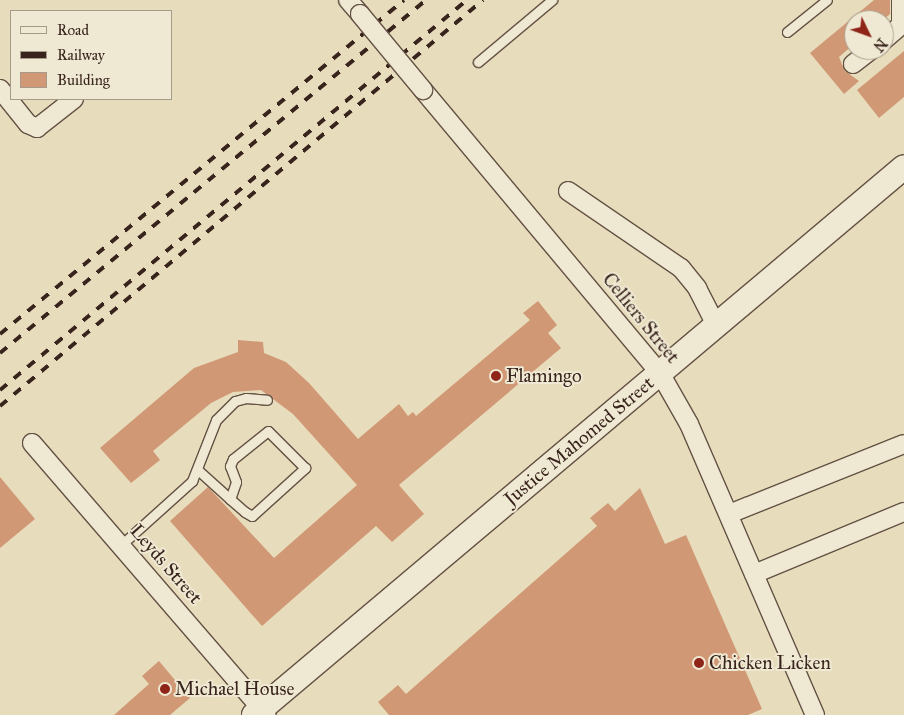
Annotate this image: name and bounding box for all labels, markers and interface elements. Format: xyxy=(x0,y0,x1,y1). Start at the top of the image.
legend xyxy=(10,10,172,100)
north arrow xyxy=(844,10,894,60)
text: Road xyxy=(57,21,89,39)
text: N xyxy=(869,35,890,55)
text: Railway xyxy=(57,46,105,64)
text: Building xyxy=(57,71,110,89)
street label: Celliers Street xyxy=(598,268,684,368)
place label: Flamingo xyxy=(506,365,582,387)
marker: Flamingo xyxy=(490,370,502,382)
street label: Justice Mahomed Street xyxy=(499,372,659,510)
street label: Leyds Street xyxy=(125,519,207,609)
place label: Chicken Licken xyxy=(709,652,831,674)
marker: Chicken Licken xyxy=(693,657,705,669)
place label: Michael House xyxy=(175,678,294,700)
marker: Michael House xyxy=(159,683,171,695)

